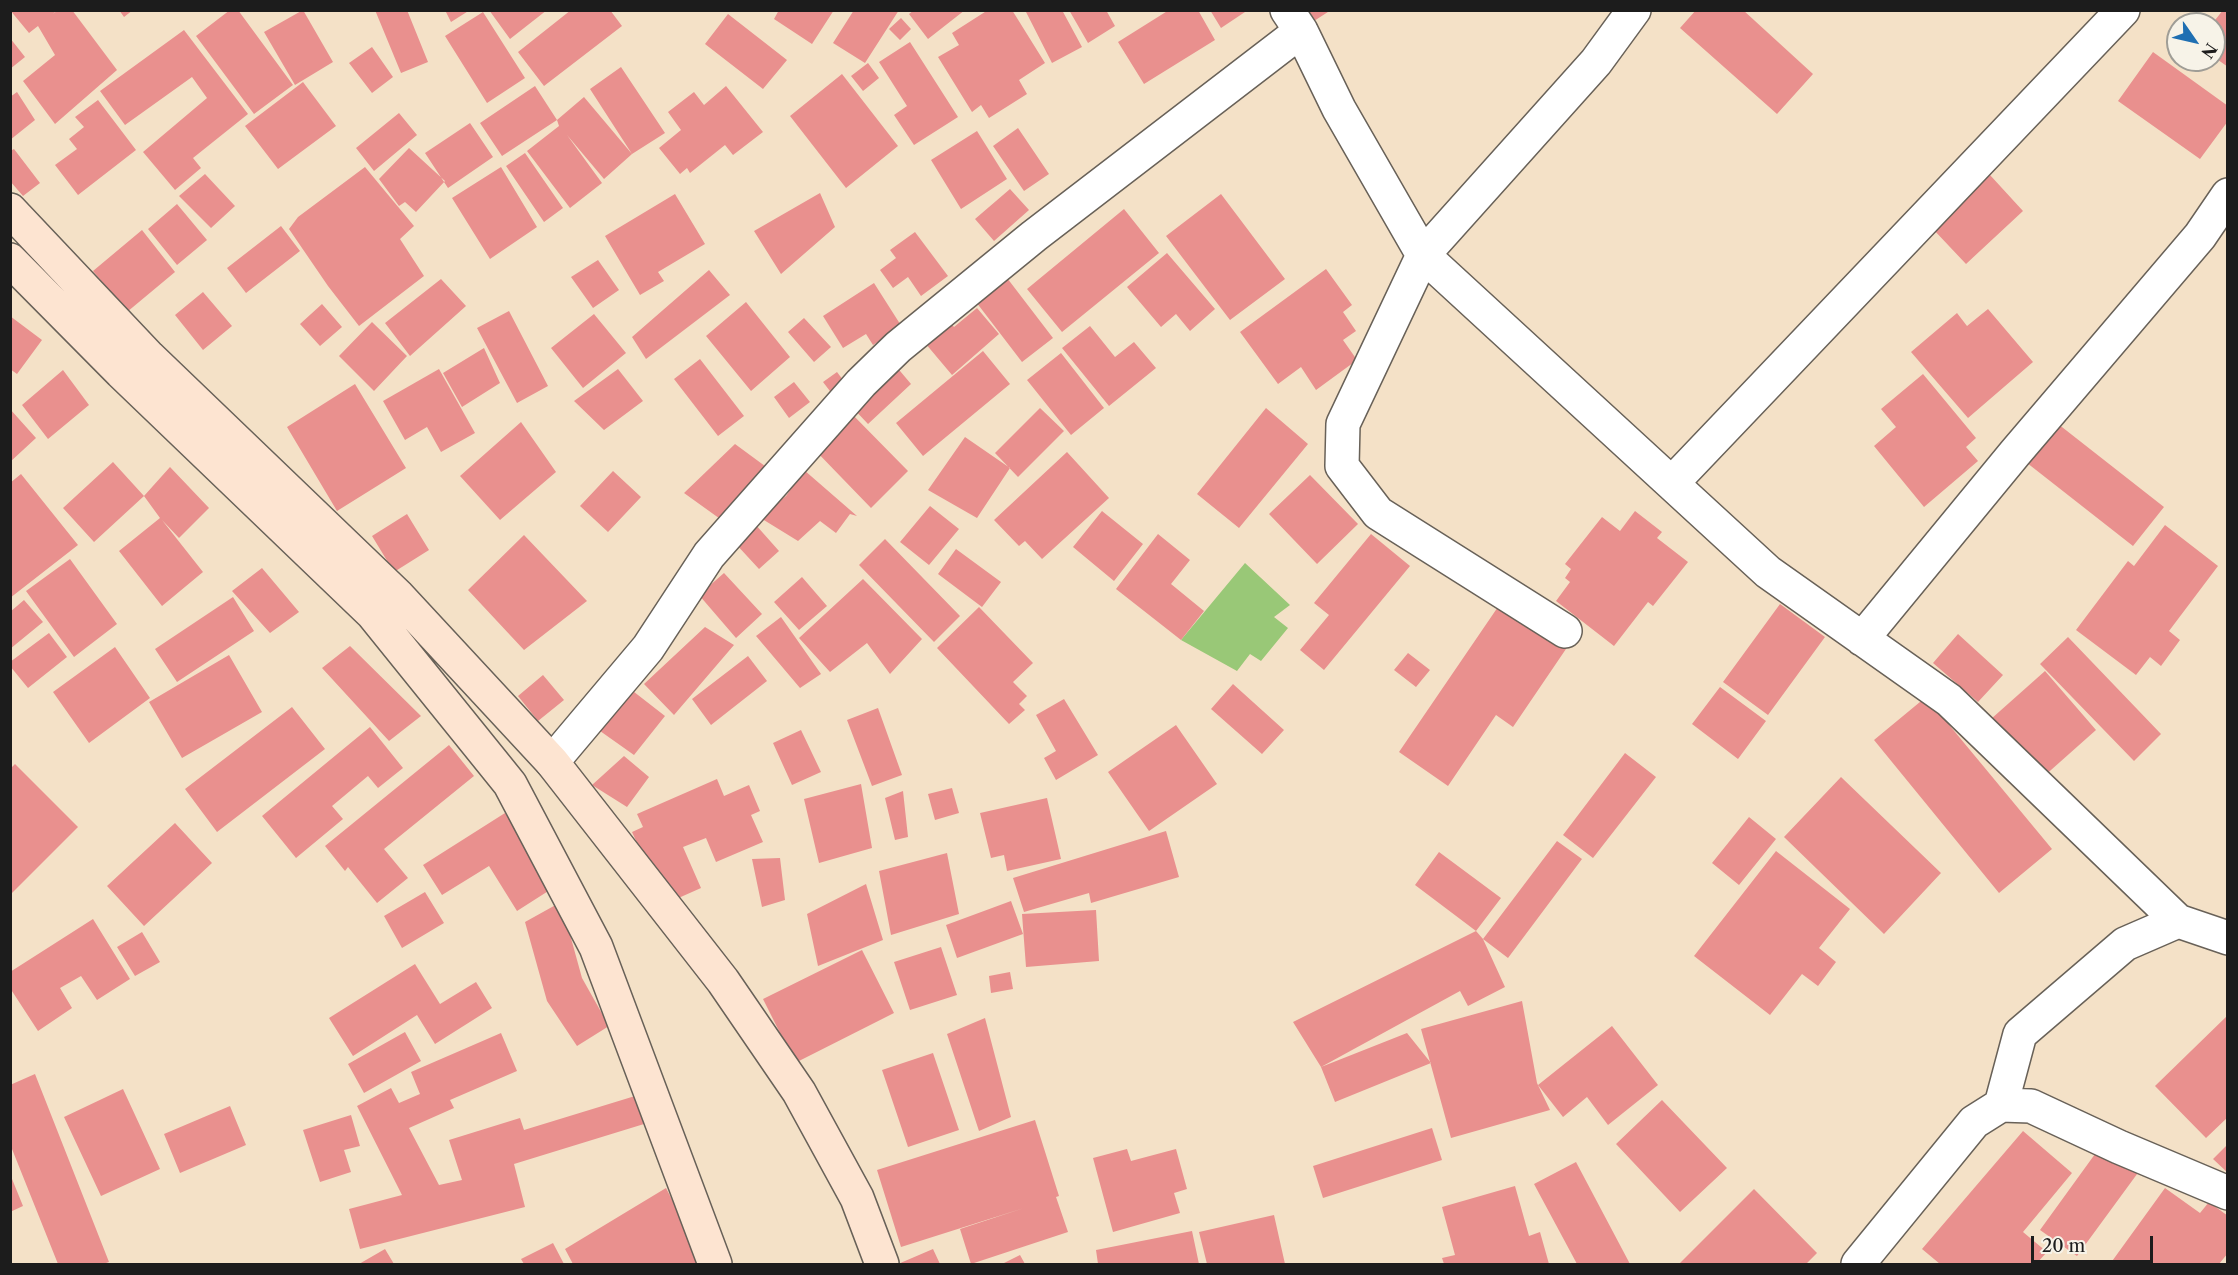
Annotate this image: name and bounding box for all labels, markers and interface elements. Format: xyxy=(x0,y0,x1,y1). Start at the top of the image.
north arrow xyxy=(2166,12,2226,72)
text: N xyxy=(2197,40,2221,62)
scale bar xyxy=(2034,1224,2156,1262)
text: 20 m xyxy=(2042,1235,2085,1257)

